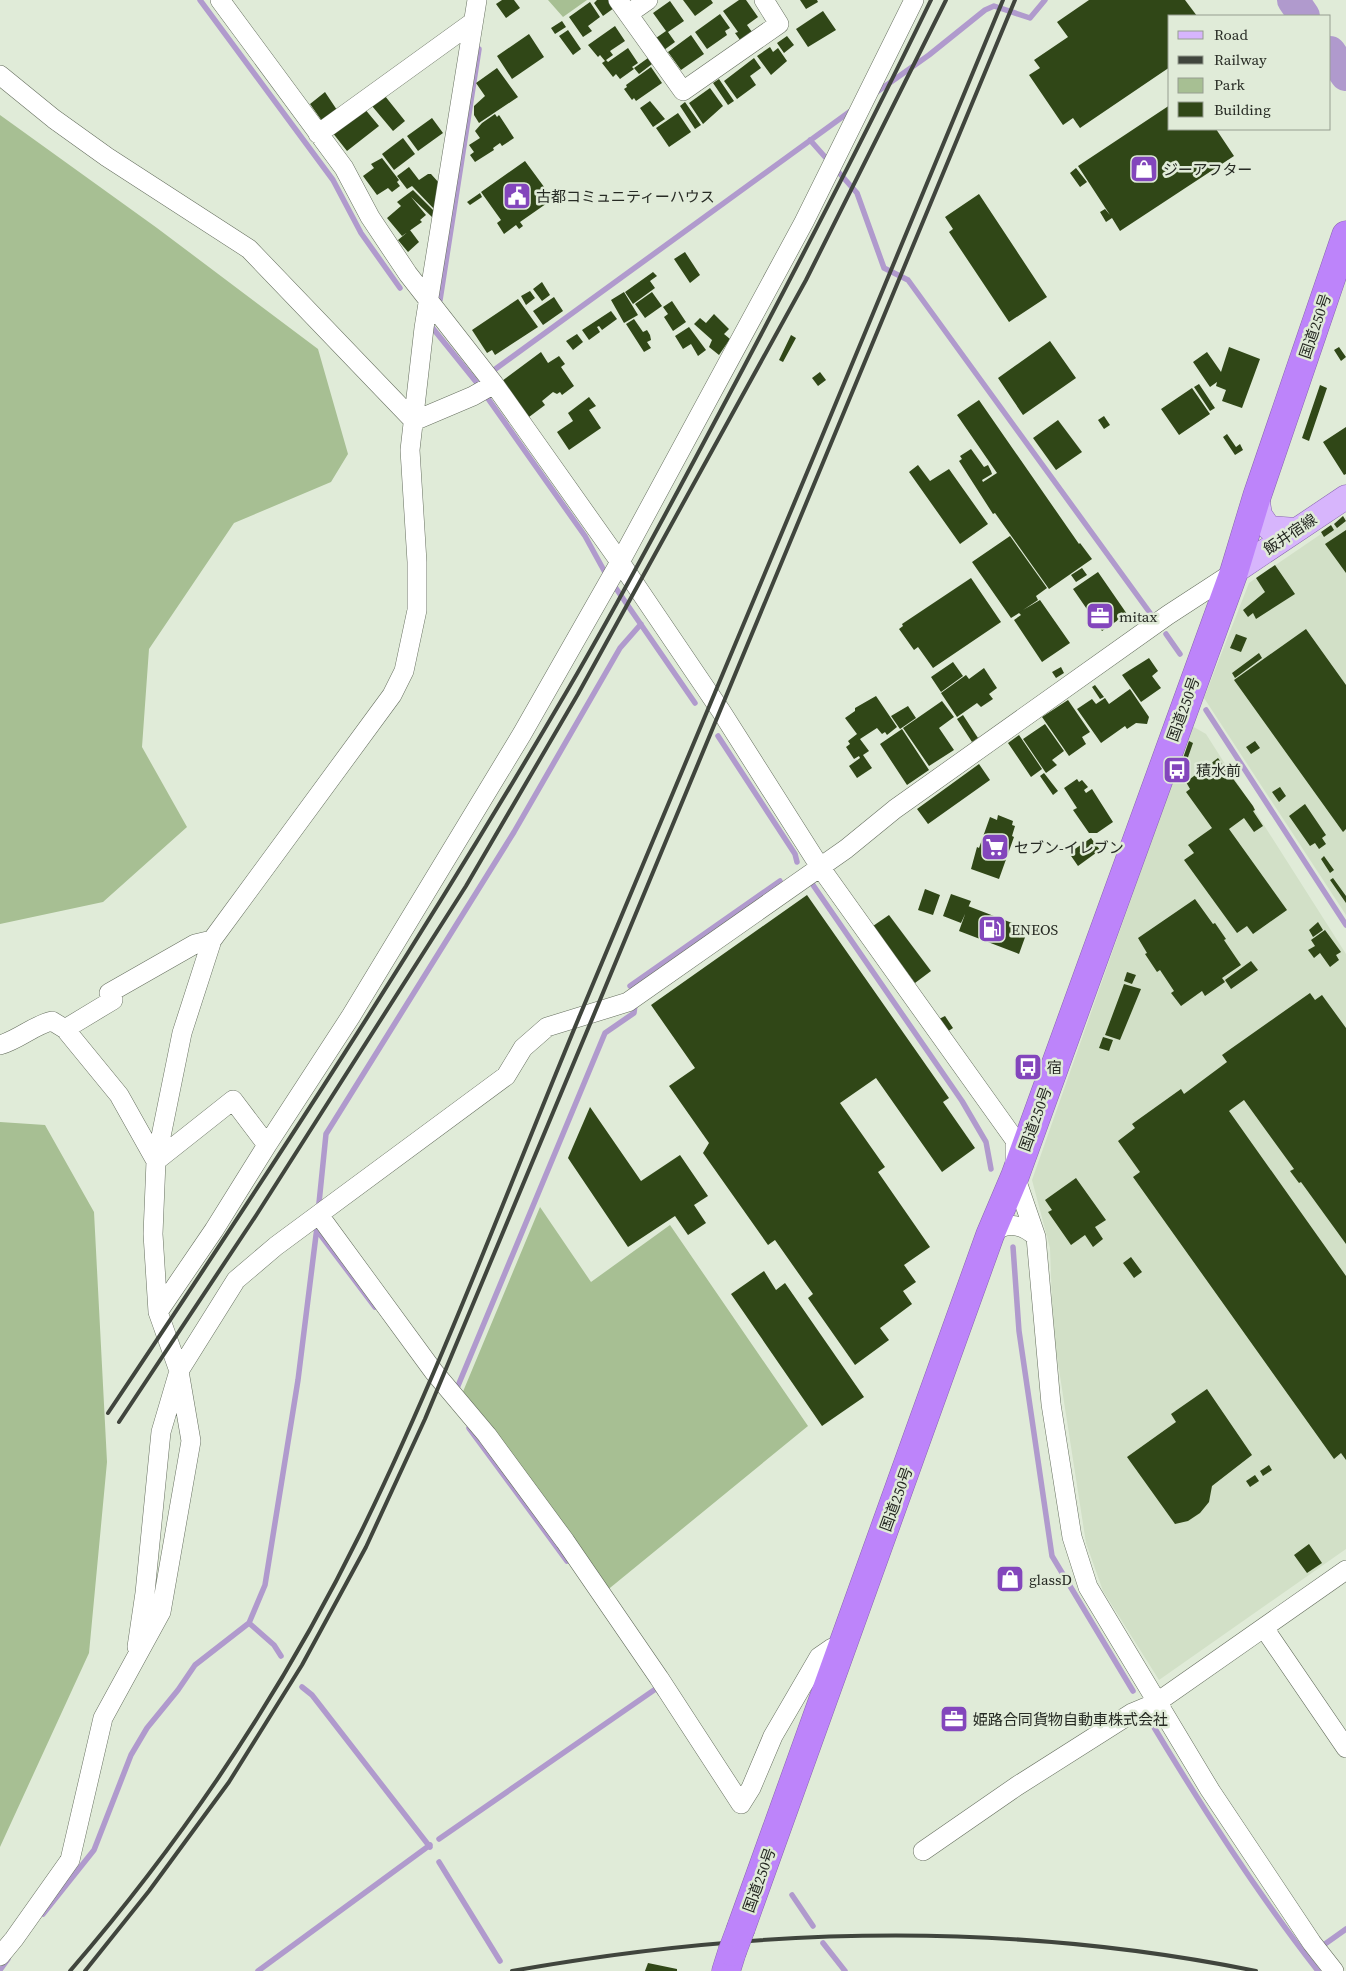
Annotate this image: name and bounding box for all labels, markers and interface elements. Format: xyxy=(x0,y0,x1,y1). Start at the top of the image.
legend xyxy=(1168,15,1331,130)
text: Road xyxy=(1214,24,1248,45)
text: Railway xyxy=(1214,49,1267,70)
text: Park xyxy=(1214,74,1246,95)
text: Building xyxy=(1214,99,1271,120)
shop icon: ジーアフター xyxy=(1129,154,1159,184)
place label: ジーアフター xyxy=(1163,159,1252,180)
public building icon: 古都コミュニティーハウス xyxy=(502,181,532,211)
place label: 古都コミュニティーハウス xyxy=(536,186,715,207)
street label: 国道250号 xyxy=(1294,291,1336,361)
street label: 飯井宿線 xyxy=(1259,509,1321,559)
office icon: mitax xyxy=(1085,601,1115,631)
place label: mitax xyxy=(1119,606,1157,627)
street label: 国道250号 xyxy=(1162,674,1204,744)
bus stop icon: 積水前 xyxy=(1162,755,1192,785)
place label: 積水前 xyxy=(1196,760,1241,781)
supermarket icon: セブン-イレブン xyxy=(980,832,1010,862)
place label: セブン-イレブン xyxy=(1014,837,1124,858)
fuel station icon: ENEOS xyxy=(977,914,1007,944)
place label: ENEOS xyxy=(1011,919,1059,940)
bus stop icon: 宿 xyxy=(1013,1052,1043,1082)
place label: 宿 xyxy=(1047,1057,1062,1078)
street label: 国道250号 xyxy=(1014,1084,1056,1154)
street label: 国道250号 xyxy=(875,1464,917,1534)
shop icon: glassD xyxy=(995,1564,1025,1594)
place label: glassD xyxy=(1029,1569,1072,1590)
office icon: 姫路合同貨物自動車株式会社 xyxy=(939,1704,969,1734)
place label: 姫路合同貨物自動車株式会社 xyxy=(973,1709,1168,1730)
street label: 国道250号 xyxy=(738,1845,780,1915)

